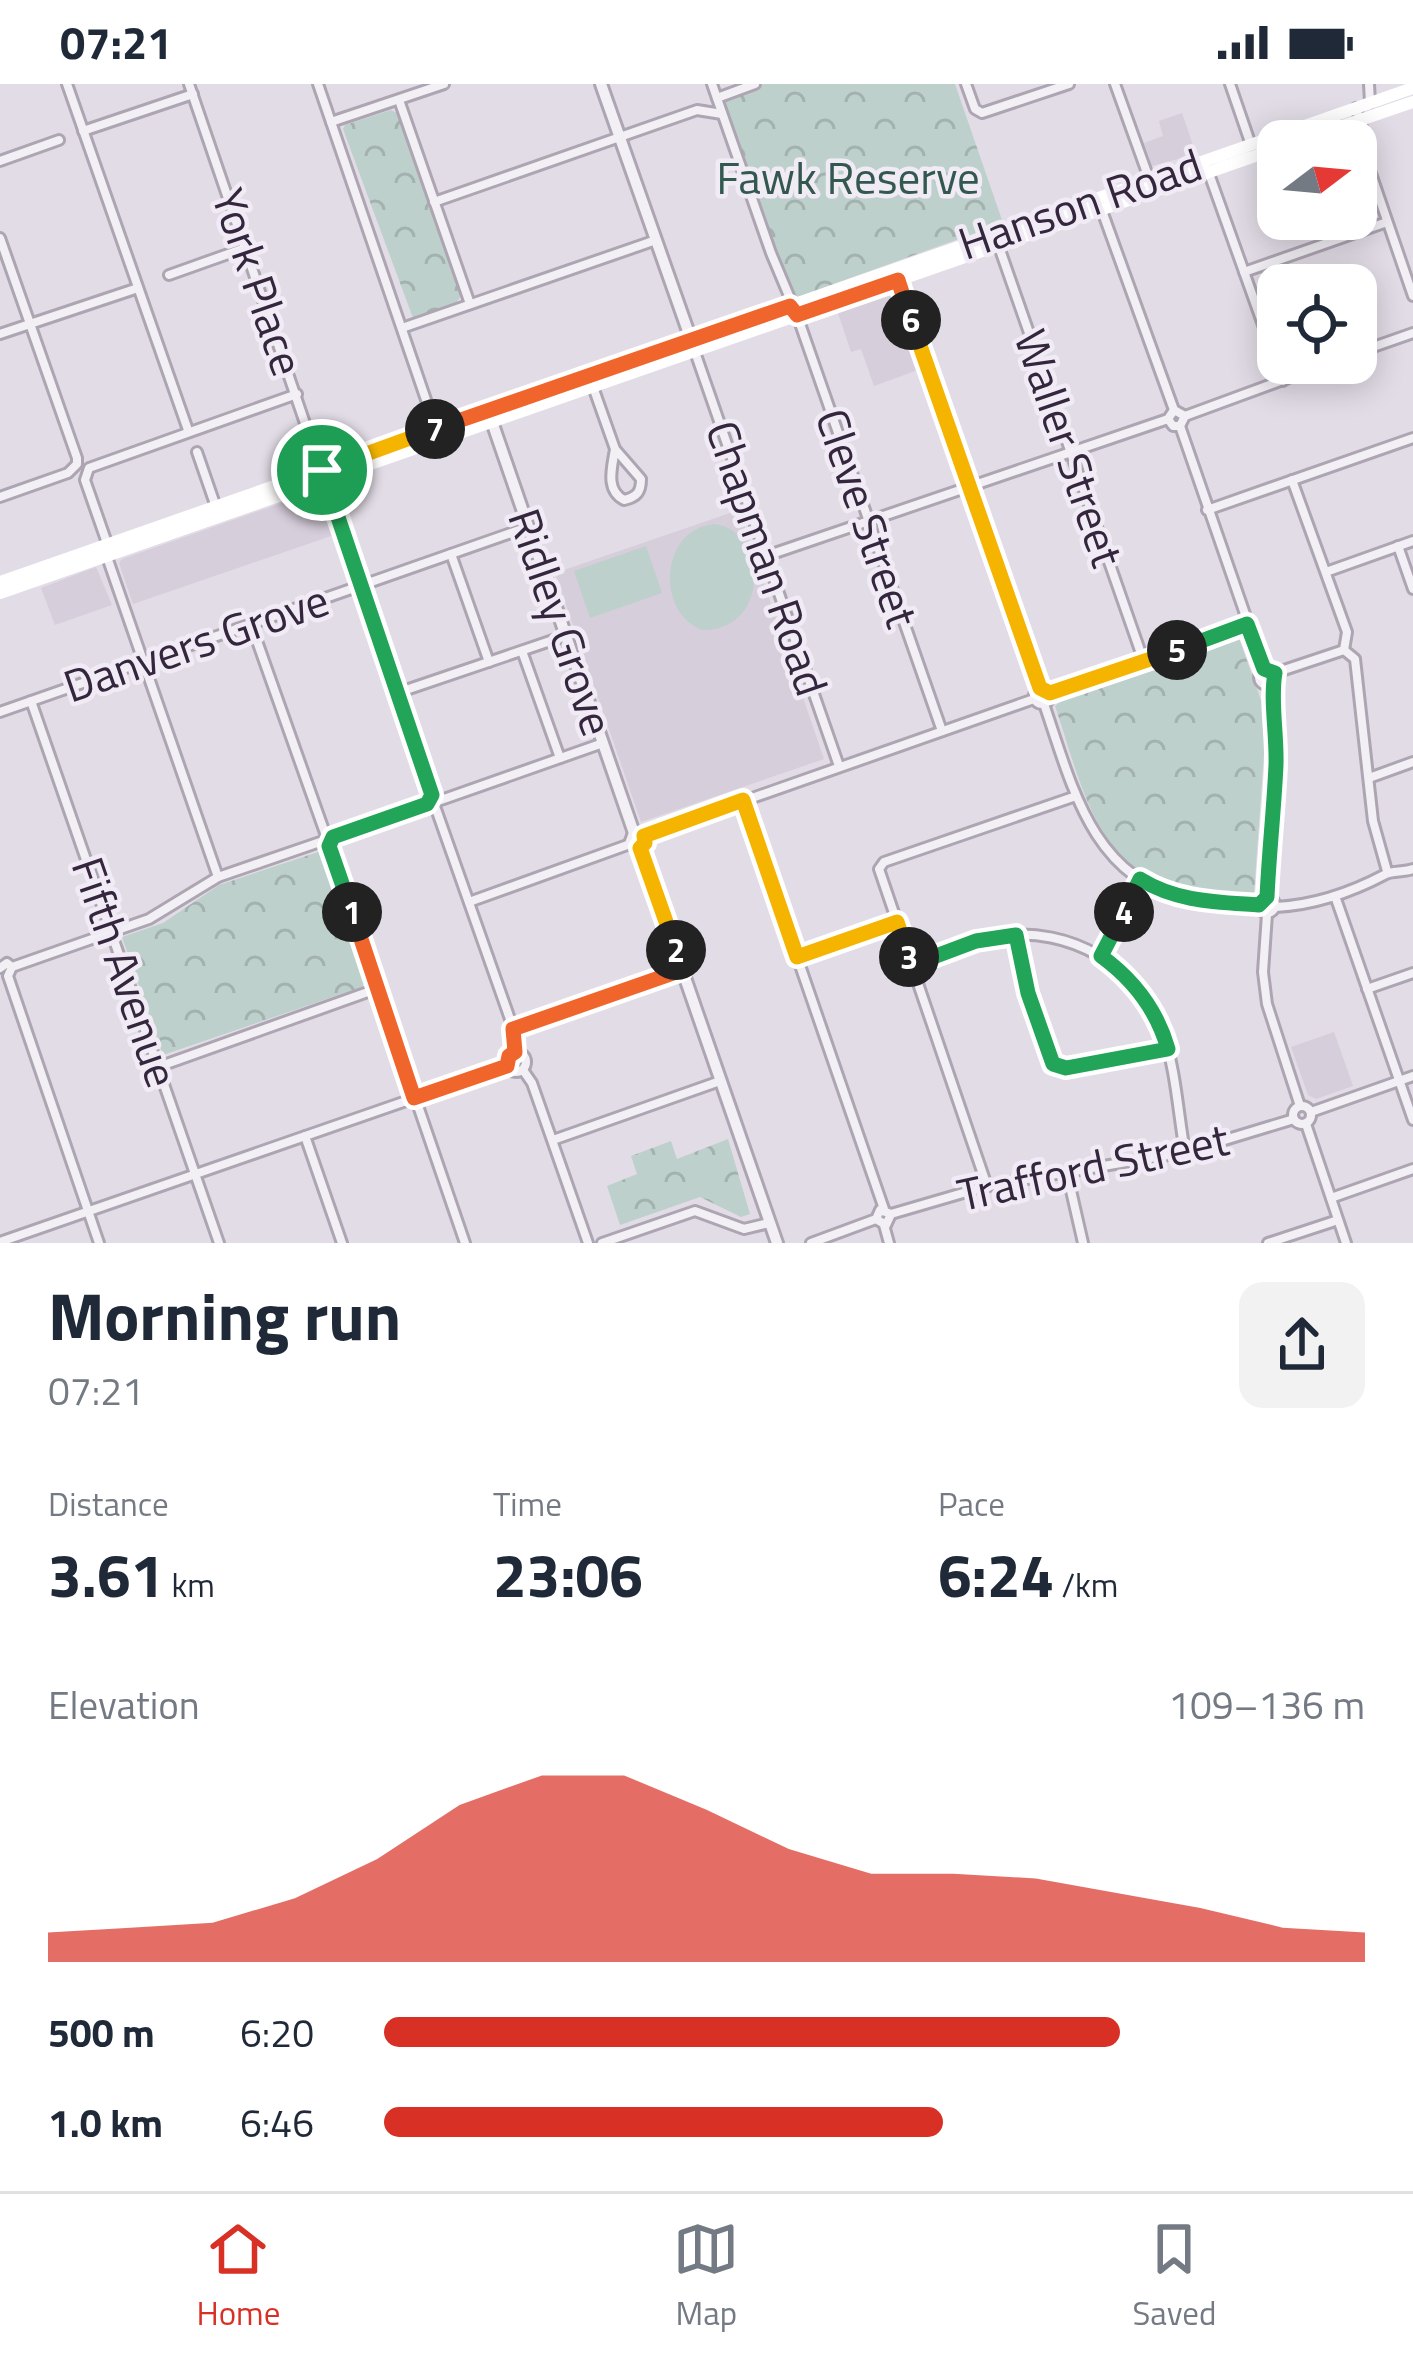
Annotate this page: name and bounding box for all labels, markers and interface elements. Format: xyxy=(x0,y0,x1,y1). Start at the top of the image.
text: 07:21 xyxy=(60,8,172,76)
north arrow xyxy=(1257,120,1377,240)
map controls xyxy=(1257,120,1377,384)
street label: Hanson Road xyxy=(949,130,1210,276)
park label: Fawk Reserve xyxy=(716,143,980,211)
street label: York Place xyxy=(195,179,323,384)
button: locate xyxy=(1257,264,1377,384)
pin: 6 xyxy=(881,290,941,350)
text: 6 xyxy=(902,295,920,345)
street label: Waller Street xyxy=(998,320,1142,576)
pin: 7 xyxy=(405,399,465,459)
street label: Cleve Street xyxy=(799,399,937,636)
text: 7 xyxy=(426,404,444,454)
street label: Chapman Road xyxy=(689,411,847,704)
pin xyxy=(271,419,373,521)
icon: arrive xyxy=(289,437,355,503)
street label: Ridley Grove xyxy=(491,499,632,744)
street label: Danvers Grove xyxy=(54,565,337,719)
pin: 5 xyxy=(1147,620,1207,680)
text: 5 xyxy=(1168,625,1186,675)
street label: Fifth Avenue xyxy=(55,848,197,1096)
pin: 1 xyxy=(322,882,382,942)
pin: 4 xyxy=(1094,882,1154,942)
text: 1 xyxy=(343,887,361,937)
text: 4 xyxy=(1115,887,1133,937)
pin: 2 xyxy=(646,920,706,980)
text: 2 xyxy=(667,925,685,975)
pin: 3 xyxy=(879,927,939,987)
text: 3 xyxy=(900,932,918,982)
street label: Trafford Street xyxy=(951,1104,1235,1228)
text: Morning run xyxy=(48,1265,401,1366)
button: share xyxy=(1239,1282,1365,1408)
text: 07:21 xyxy=(48,1361,144,1420)
text: Distance xyxy=(48,1479,169,1529)
text: Time xyxy=(493,1479,562,1529)
text: Pace xyxy=(938,1479,1005,1529)
text: 3.61 xyxy=(48,1529,164,1620)
text: 23:06 xyxy=(493,1529,643,1620)
text: 6:24 xyxy=(938,1529,1054,1620)
text: km xyxy=(164,1560,215,1610)
text: /km xyxy=(1054,1560,1118,1610)
text: Elevation xyxy=(48,1675,200,1734)
text: 109–136 m xyxy=(1168,1675,1365,1734)
text: 500 m xyxy=(48,2003,155,2062)
text: 6:20 xyxy=(240,2003,314,2062)
text: 1.0 km xyxy=(48,2093,163,2152)
text: 6:46 xyxy=(240,2093,314,2152)
tab: Home xyxy=(197,2216,280,2338)
tab: Map xyxy=(673,2216,739,2338)
tab: Saved xyxy=(1132,2216,1216,2338)

